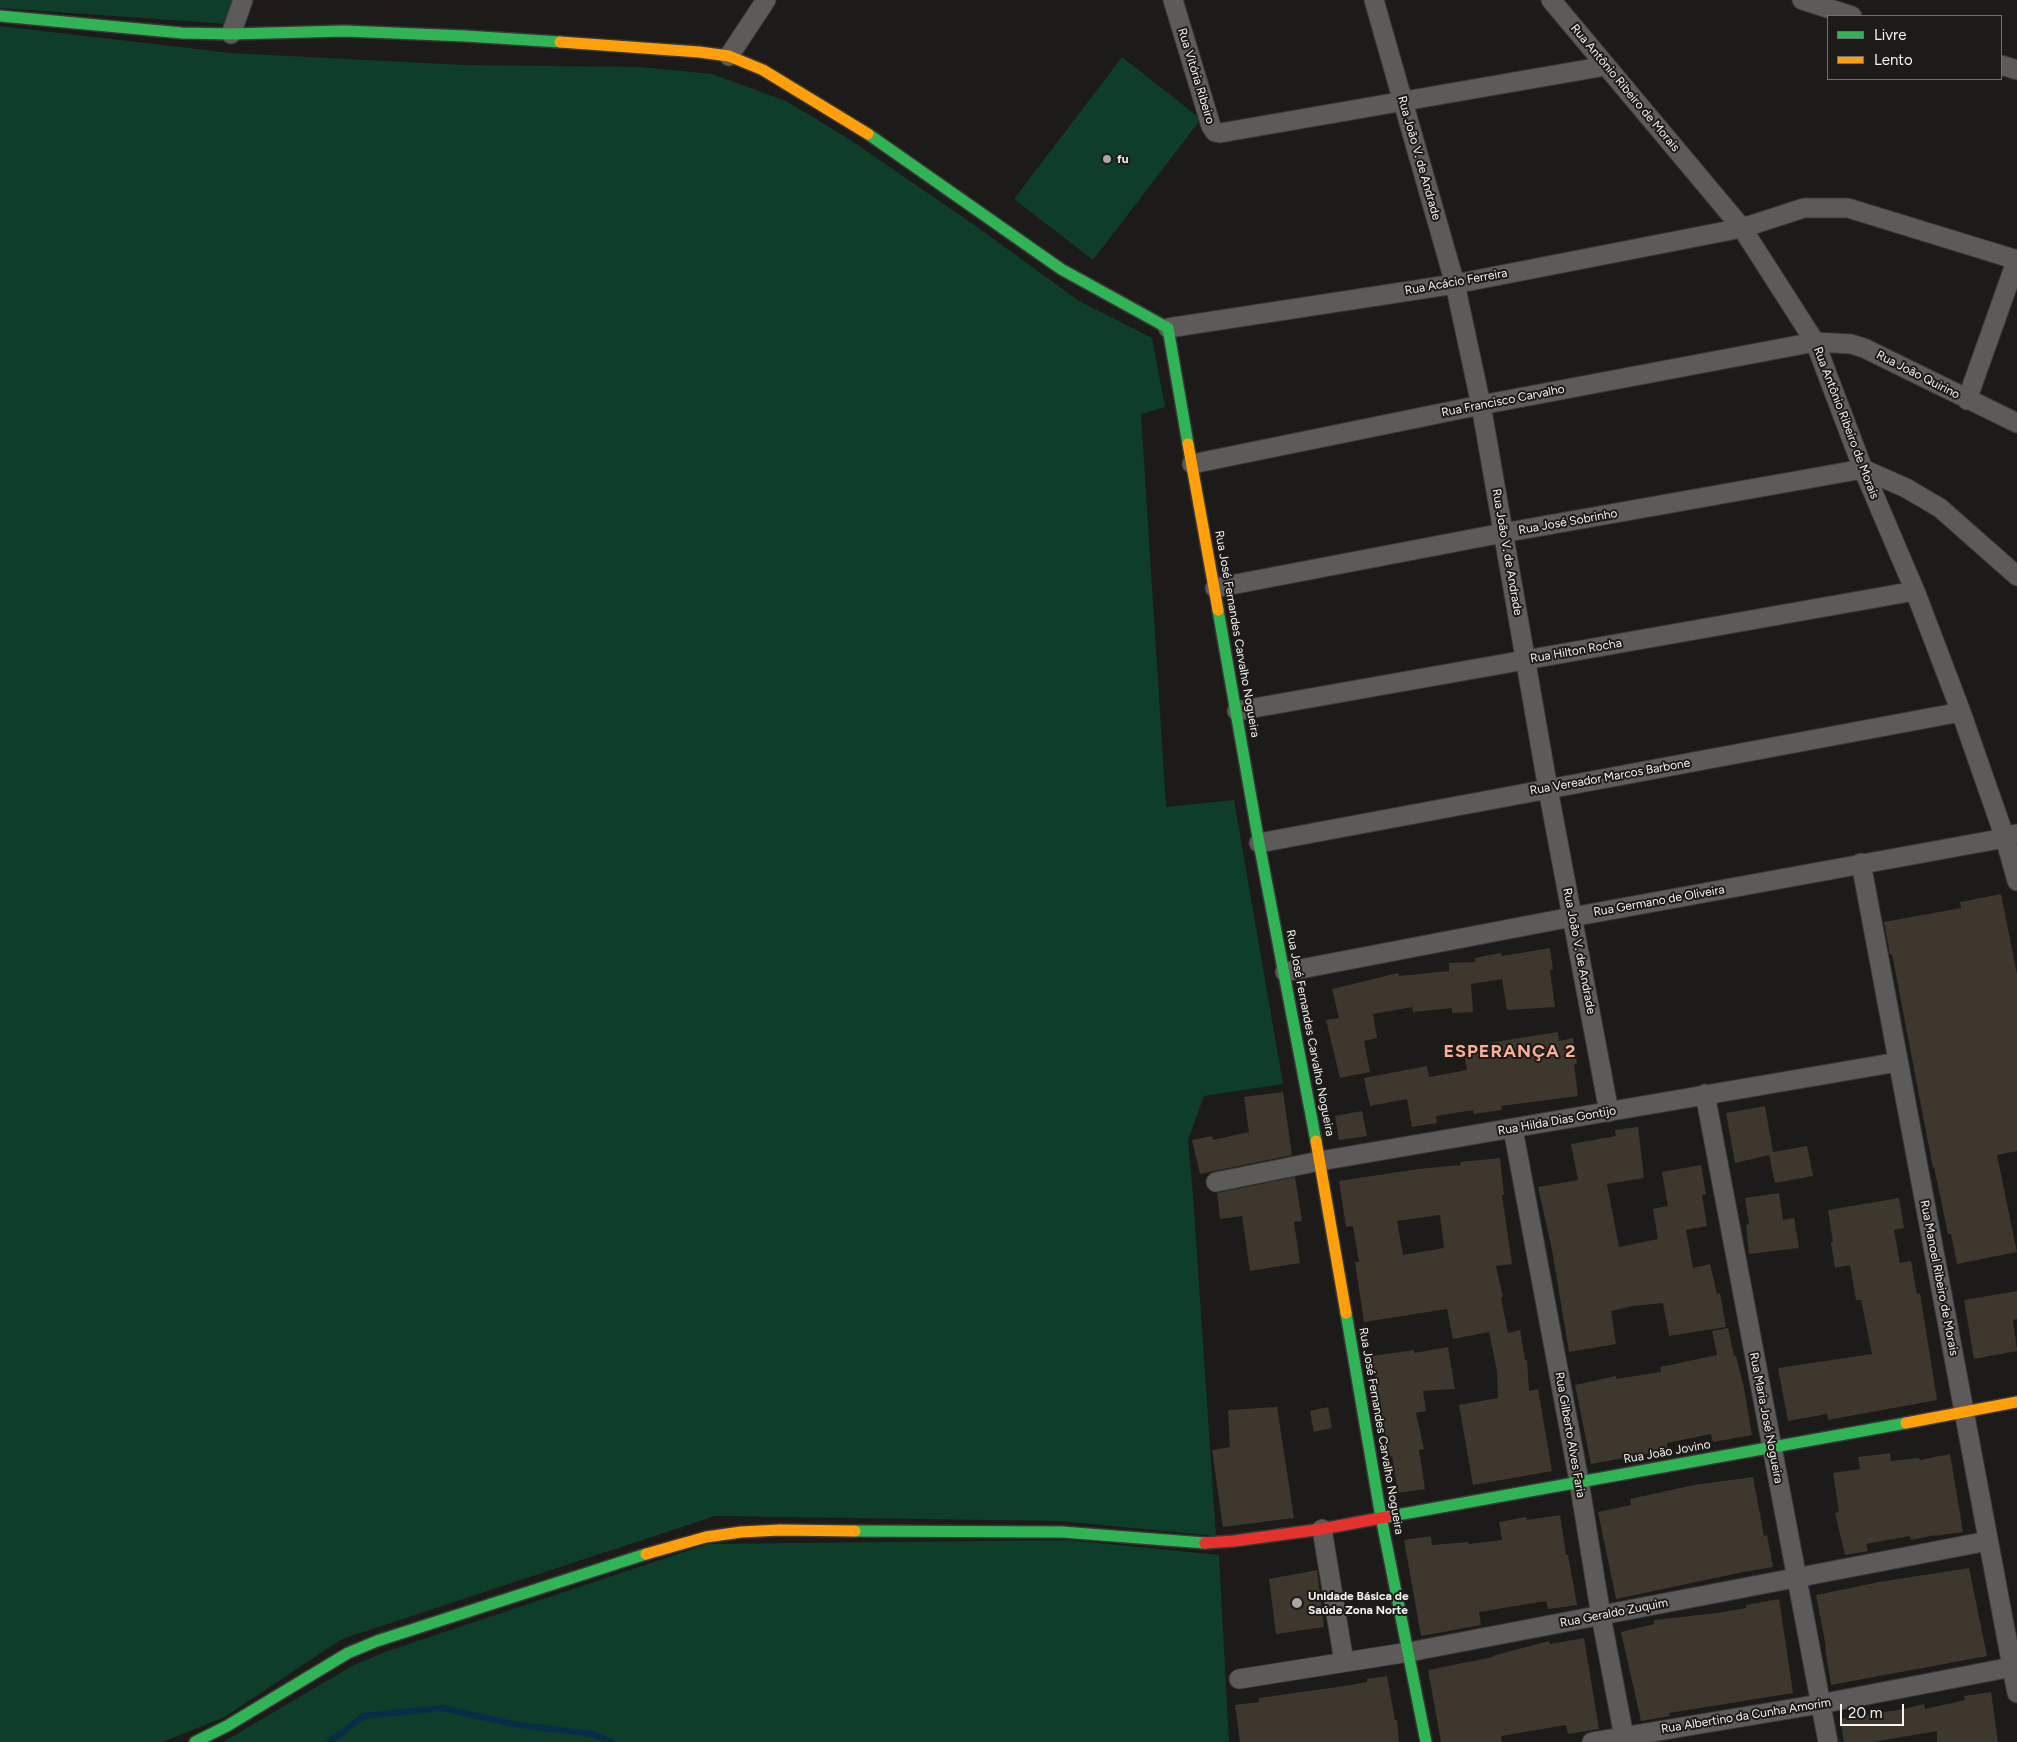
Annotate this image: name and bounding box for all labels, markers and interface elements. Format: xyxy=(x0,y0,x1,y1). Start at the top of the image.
legend xyxy=(1827,15,2002,80)
street label: Rua Antônio Ribeiro de Morais xyxy=(1567,21,1683,155)
street label: Rua Vitória Ribeiro xyxy=(1175,26,1217,126)
text: Livre xyxy=(1874,26,1906,44)
text: Lento xyxy=(1874,51,1913,69)
street label: Rua João V. de Andrade xyxy=(1394,94,1444,222)
place label: fu xyxy=(1117,152,1129,166)
marker: fu xyxy=(1101,153,1113,165)
street label: Rua Acácio Ferreira xyxy=(1404,266,1508,298)
street label: Rua Antônio Ribeiro de Morais xyxy=(1810,345,1882,501)
street label: Rua João Quirino xyxy=(1874,348,1962,402)
street label: Rua Francisco Carvalho xyxy=(1440,382,1566,420)
street label: Rua João V. de Andrade xyxy=(1489,488,1525,616)
street label: Rua José Sobrinho xyxy=(1517,506,1619,538)
street label: Rua José Fernandes Carvalho Nogueira xyxy=(1212,529,1262,739)
street label: Rua Hilton Rocha xyxy=(1529,636,1623,666)
street label: Rua Vereador Marcos Barbone xyxy=(1529,756,1691,798)
street label: Rua Germano de Oliveira xyxy=(1592,882,1726,920)
street label: Rua João V. de Andrade xyxy=(1560,887,1598,1015)
street label: Rua José Fernandes Carvalho Nogueira xyxy=(1283,929,1337,1137)
district label: ESPERANÇA 2 xyxy=(1442,1041,1578,1063)
street label: Rua Hilda Dias Gontijo xyxy=(1497,1104,1617,1138)
street label: Rua Manoel Ribeiro de Morais xyxy=(1917,1199,1961,1357)
street label: Rua José Fernandes Carvalho Nogueira xyxy=(1356,1326,1406,1536)
street label: Rua Maria José Nogueira xyxy=(1746,1351,1786,1485)
street label: Rua Gilberto Alves Faria xyxy=(1552,1371,1588,1499)
street label: Rua João Jovino xyxy=(1622,1437,1712,1467)
place label: Unidade Básica de Saúde Zona Norte xyxy=(1308,1589,1409,1617)
street label: Rua Geraldo Zuquim xyxy=(1559,1595,1669,1631)
marker: Unidade Básica de Saúde Zona Norte xyxy=(1290,1596,1304,1610)
scale bar xyxy=(1842,1694,1906,1726)
street label: Rua Albertino da Cunha Amorim xyxy=(1660,1695,1832,1737)
text: 20 m xyxy=(1848,1704,1882,1722)

